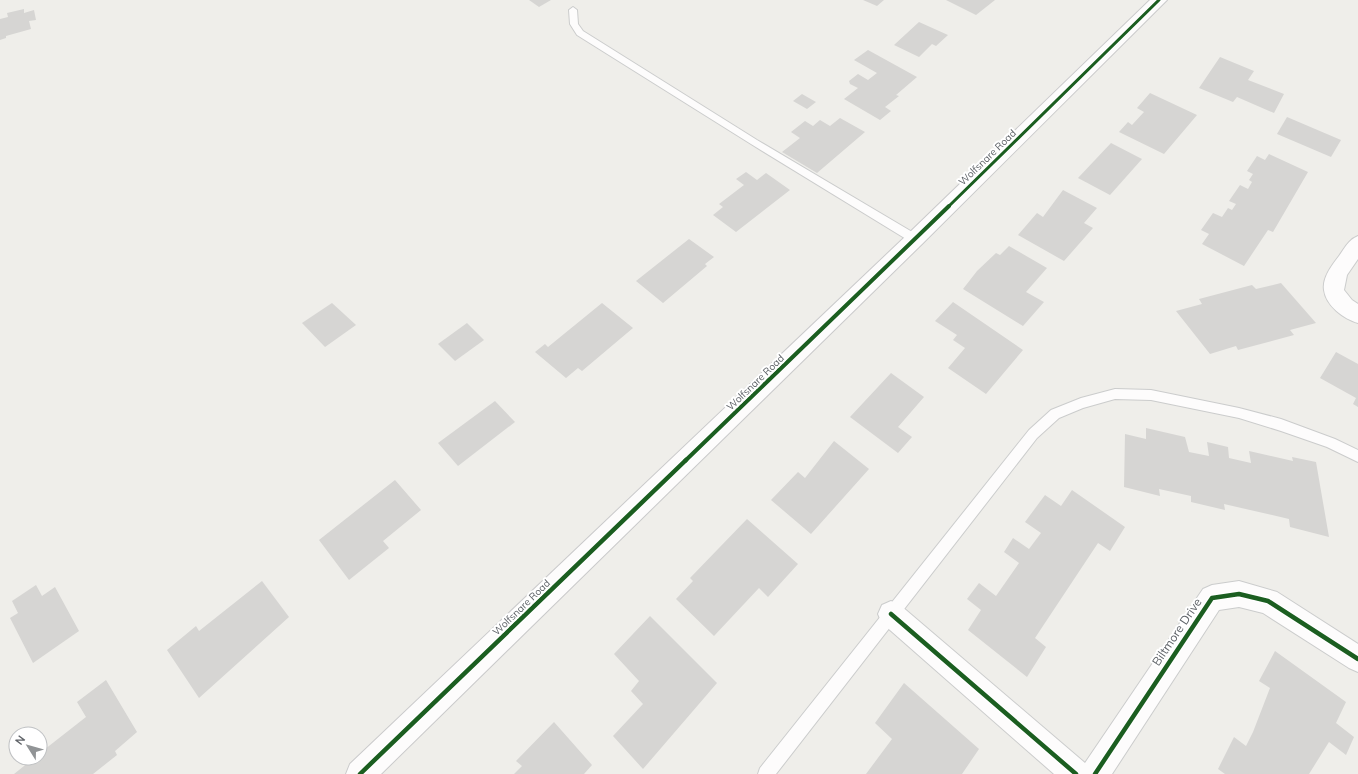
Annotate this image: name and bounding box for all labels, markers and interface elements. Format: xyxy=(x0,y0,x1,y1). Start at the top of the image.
street label: Wolfsnare Road xyxy=(956,127,1019,188)
street label: Wolfsnare Road xyxy=(724,352,787,413)
street label: Wolfsnare Road xyxy=(490,577,553,638)
street label: Biltmore Drive xyxy=(1148,595,1205,668)
north arrow xyxy=(8,726,48,766)
text: N xyxy=(12,732,28,748)

